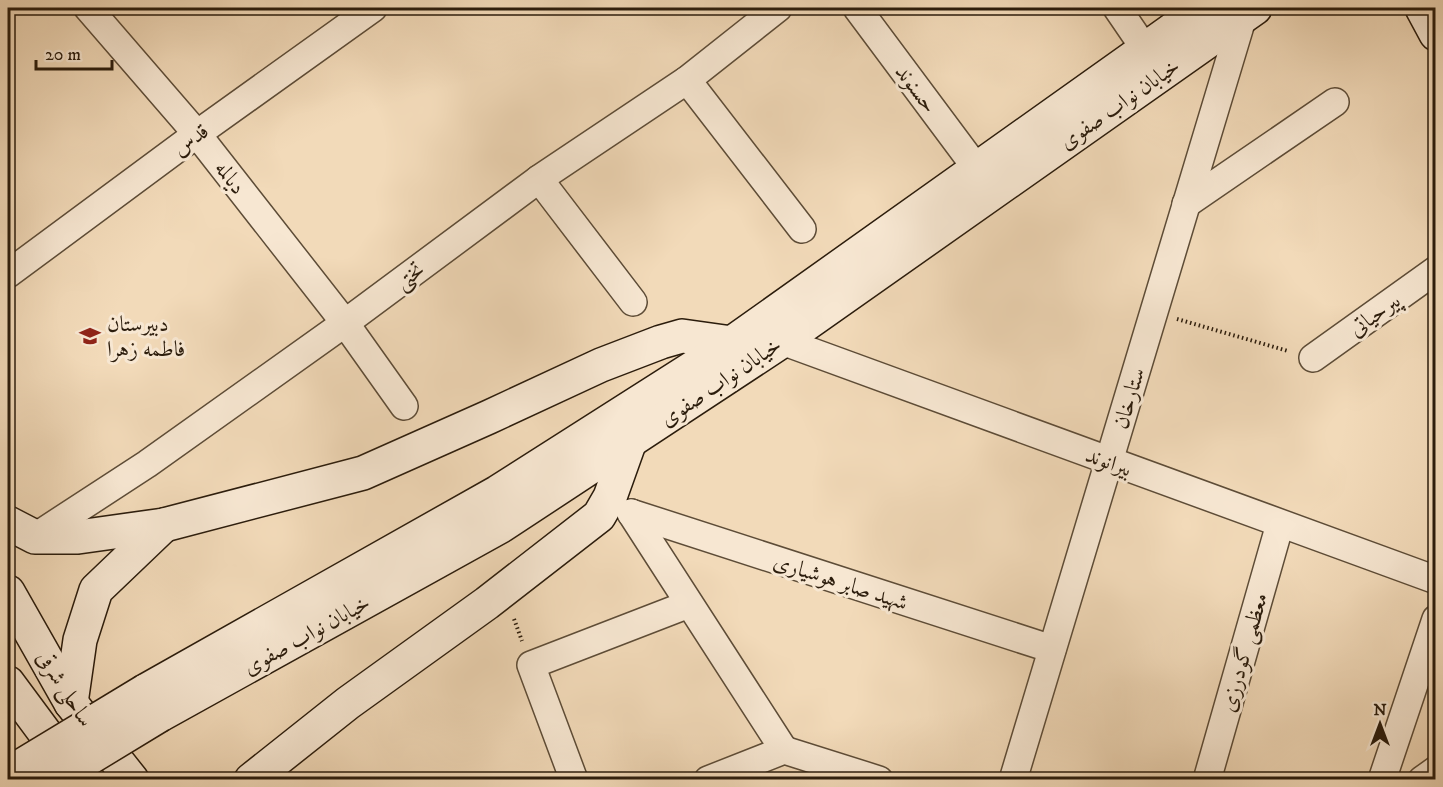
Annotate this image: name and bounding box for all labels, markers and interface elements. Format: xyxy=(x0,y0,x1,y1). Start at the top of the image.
scale bar xyxy=(36,33,112,71)
text: 20 m xyxy=(45,44,81,66)
street label: خیابان نواب صفوی xyxy=(1054,53,1185,156)
street label: حسنوند xyxy=(889,59,943,119)
street label: قدس xyxy=(167,118,214,163)
street label: دیالمه xyxy=(208,156,251,200)
street label: تختی xyxy=(390,256,431,297)
street label: پیرحیاتی xyxy=(1344,286,1409,345)
place label: دبیرستان فاطمه زهرا xyxy=(107,311,185,363)
school or university icon: دبیرستان فاطمه زهرا xyxy=(78,324,102,348)
street label: خیابان نواب صفوی xyxy=(655,332,787,433)
street label: ستارخان xyxy=(1107,365,1152,432)
street label: بیرانوند xyxy=(1082,442,1135,483)
street label: شهید صابر هوشیاری xyxy=(770,548,911,617)
street label: خیابان نواب صفوی xyxy=(239,589,375,681)
street label: معظمی گودرزی xyxy=(1215,590,1275,715)
street label: ساحلی شرقی xyxy=(28,646,99,733)
north arrow xyxy=(1350,694,1410,754)
text: N xyxy=(1373,700,1387,720)

